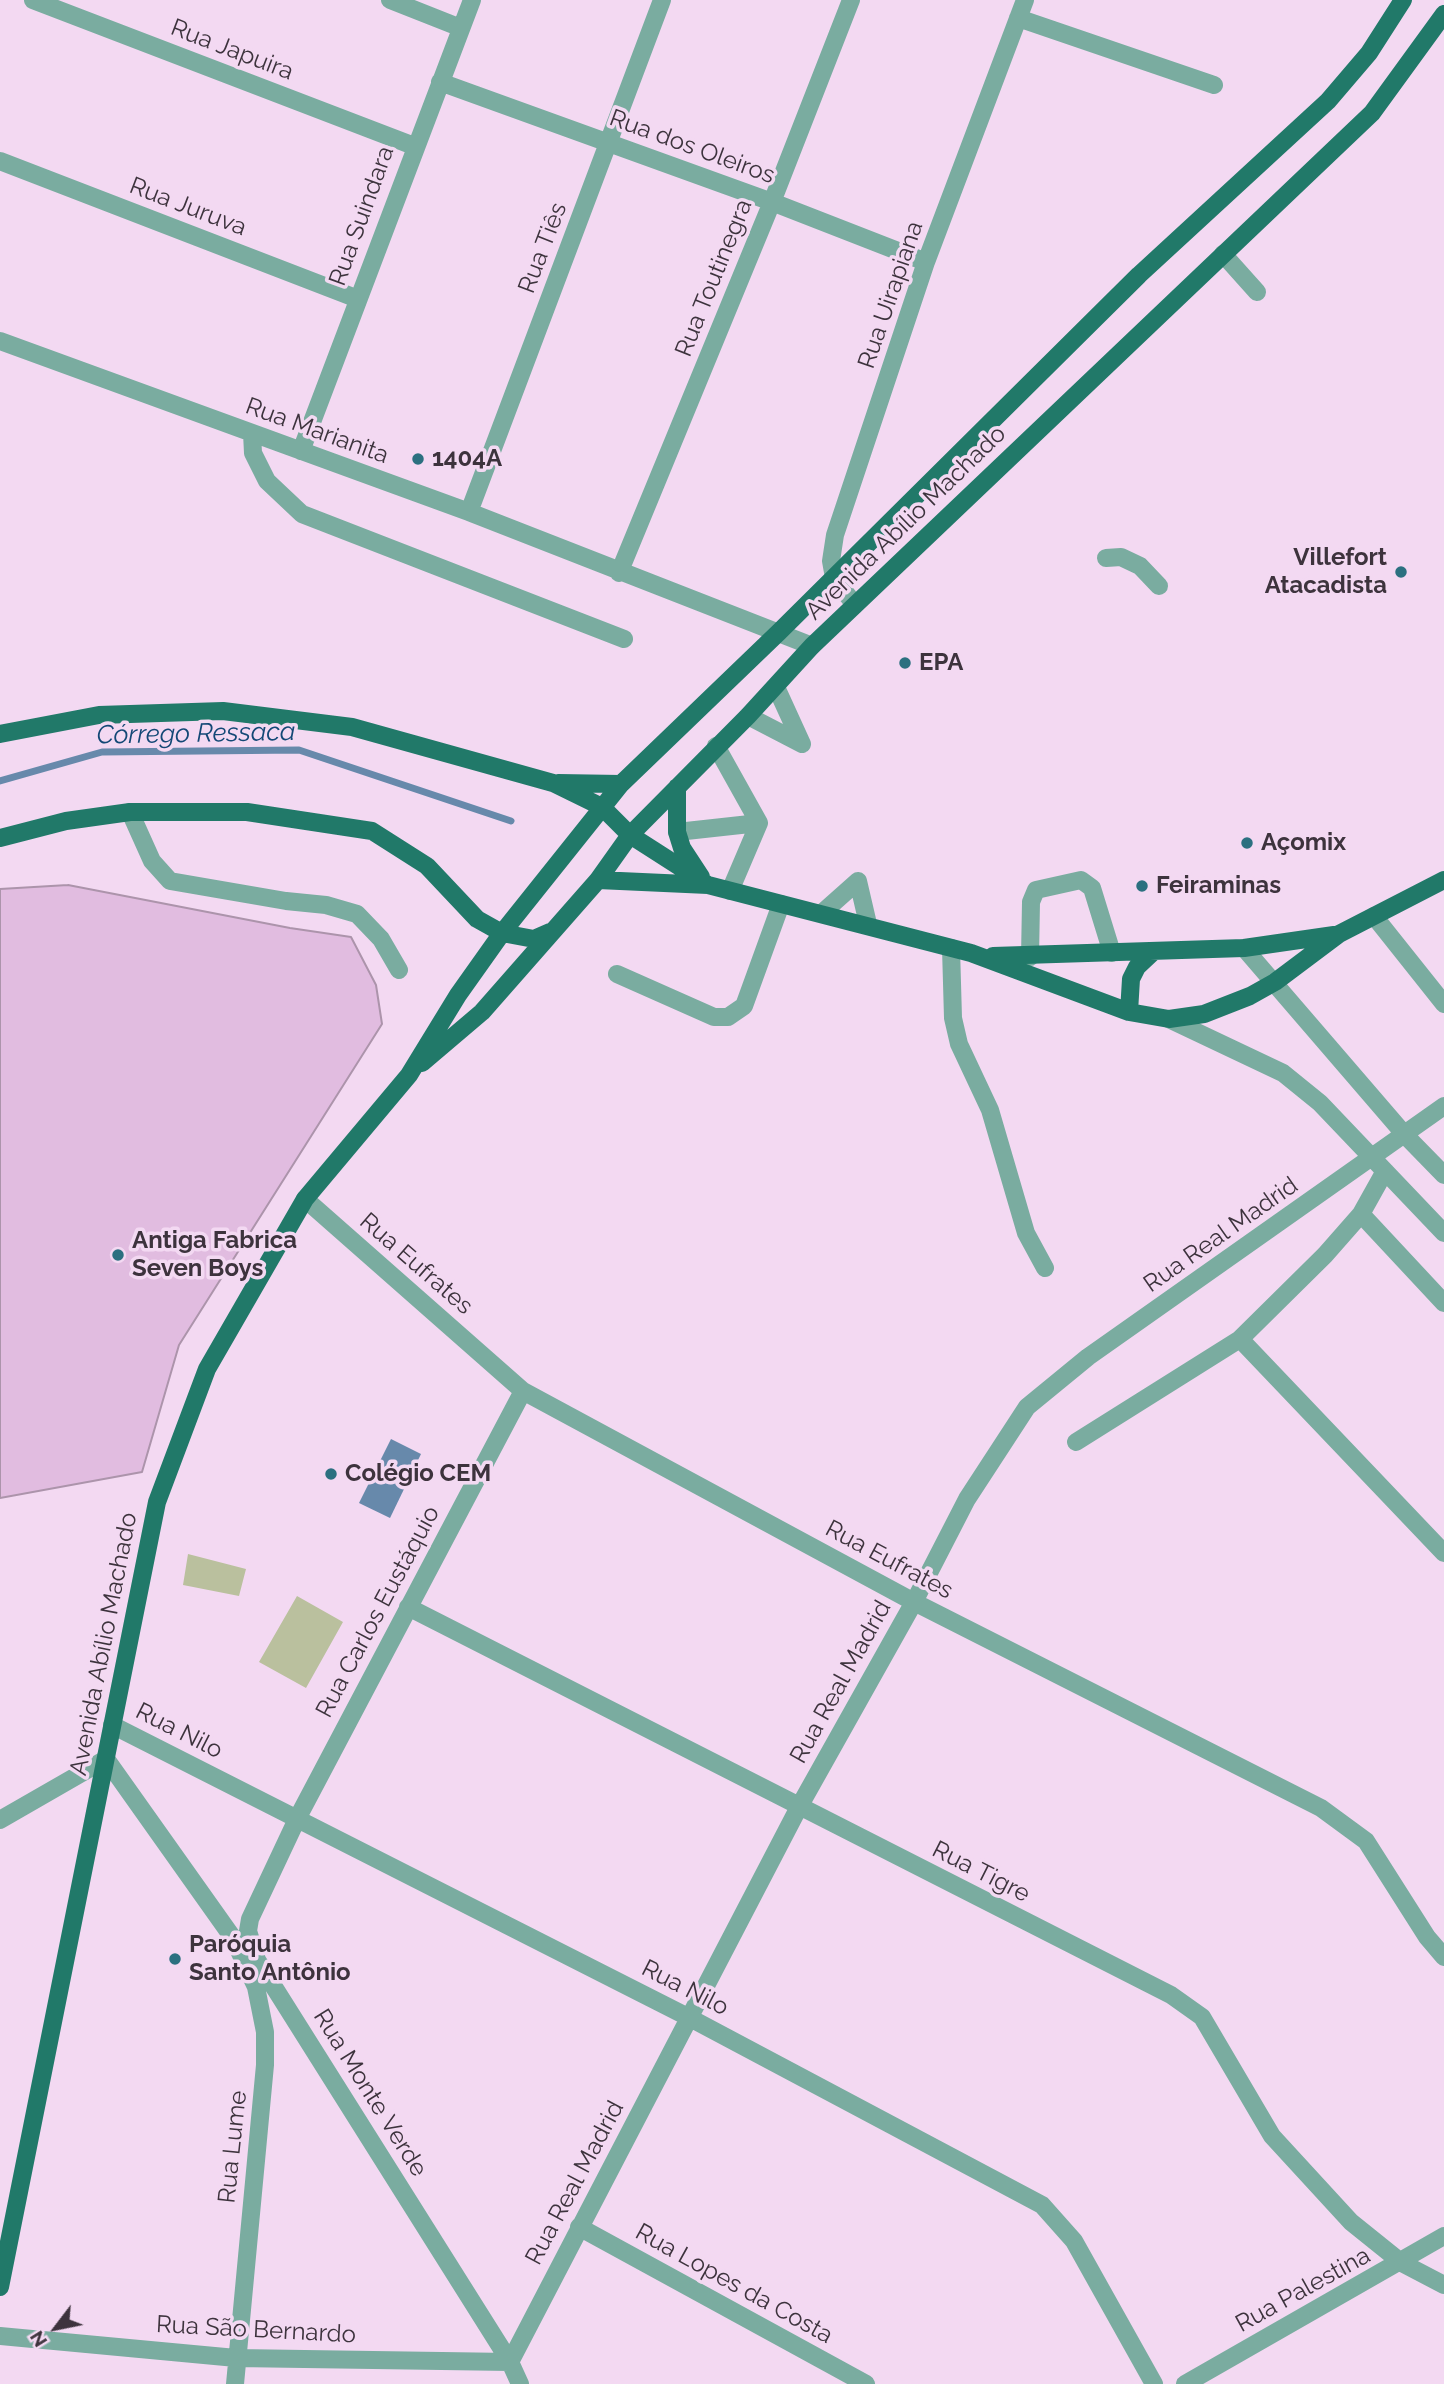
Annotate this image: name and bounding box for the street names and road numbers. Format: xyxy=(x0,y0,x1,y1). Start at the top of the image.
street label: Rua Japuira xyxy=(167,13,297,87)
street label: Rua dos Oleiros xyxy=(605,104,779,190)
street label: Rua Suindara xyxy=(323,142,401,290)
street label: Rua Juruva xyxy=(125,172,251,242)
street label: Rua Toutinegra xyxy=(669,195,759,361)
street label: Rua Tiês xyxy=(513,199,573,297)
street label: Rua Uirapiana xyxy=(852,218,930,372)
street label: Rua Marianita xyxy=(242,392,392,470)
street label: Avenida Abílio Machado xyxy=(800,420,1012,626)
street label: Rua Real Madrid xyxy=(1138,1171,1304,1299)
street label: Rua Eufrates xyxy=(354,1207,478,1321)
street label: Rua Carlos Eustáquio xyxy=(310,1501,446,1723)
street label: Avenida Abílio Machado xyxy=(64,1510,144,1778)
street label: Rua Eufrates xyxy=(820,1514,958,1606)
street label: Rua Real Madrid xyxy=(784,1596,898,1768)
street label: Rua Nilo xyxy=(131,1697,227,1765)
street label: Rua Tigre xyxy=(927,1835,1035,1909)
street label: Rua Nilo xyxy=(637,1954,733,2022)
street label: Rua Monte Verde xyxy=(307,2004,433,2182)
street label: Rua Lume xyxy=(213,2089,253,2205)
street label: Rua Real Madrid xyxy=(520,2096,630,2270)
street label: Rua Lopes da Costa xyxy=(630,2218,838,2350)
street label: Rua Palestina xyxy=(1231,2241,1375,2339)
street label: Rua São Bernardo xyxy=(155,2310,357,2350)

